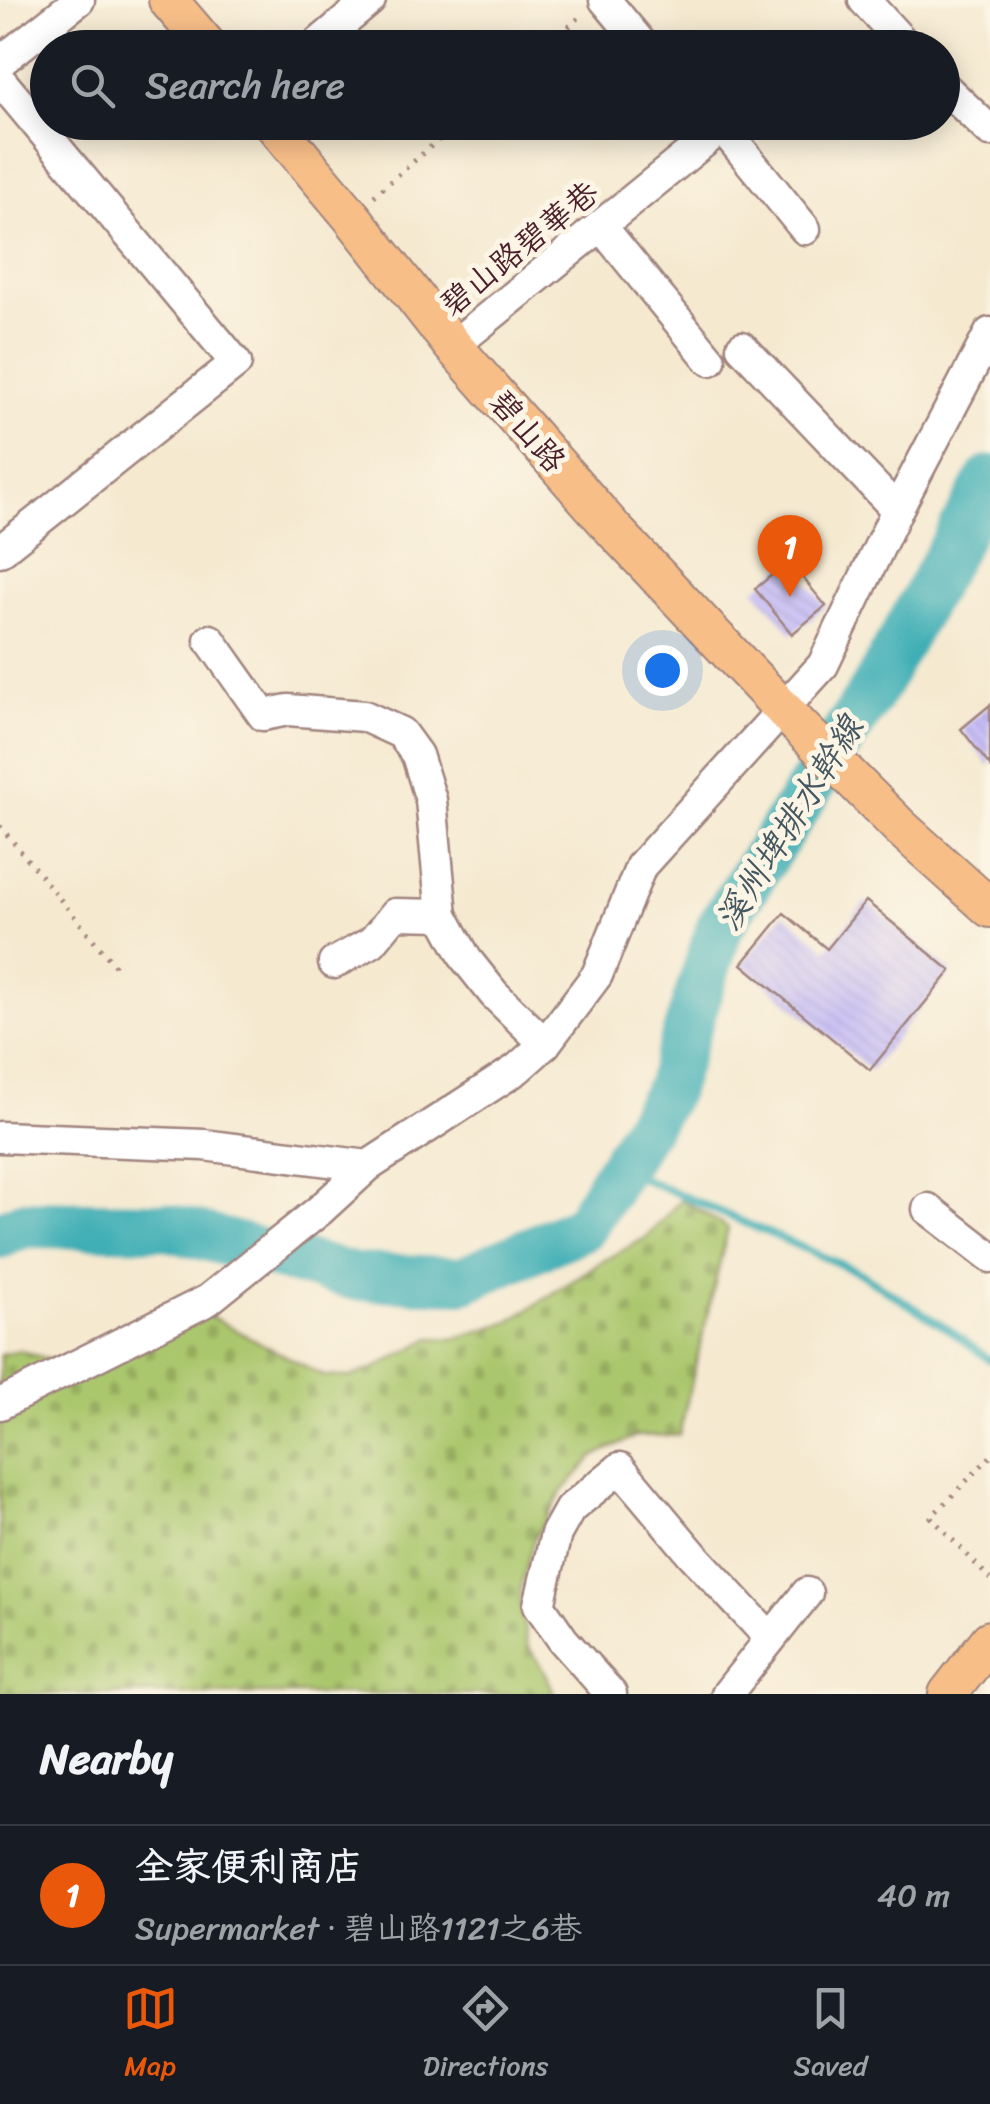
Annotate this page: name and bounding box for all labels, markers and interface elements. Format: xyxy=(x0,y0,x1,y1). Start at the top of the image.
search box xyxy=(30,30,960,140)
text: Search here xyxy=(145,52,345,119)
icon: search xyxy=(65,58,120,113)
street label: 碧山路碧華巷 xyxy=(427,166,612,331)
street label: 碧山路 xyxy=(475,376,581,486)
pin: 1 xyxy=(758,514,822,597)
your location xyxy=(637,645,688,696)
water label: 溪州埤排水幹線 xyxy=(698,701,881,943)
text: Nearby xyxy=(40,1722,173,1796)
text: 全家便利商店 xyxy=(135,1833,363,1900)
text: 1 xyxy=(66,1867,79,1924)
text: 40 m xyxy=(877,1867,950,1924)
text: Supermarket · 碧山路1121之6巷 xyxy=(135,1900,582,1957)
tab: Map xyxy=(123,1981,178,2090)
tab: Directions xyxy=(423,1981,548,2090)
tab: Saved xyxy=(794,1981,867,2090)

